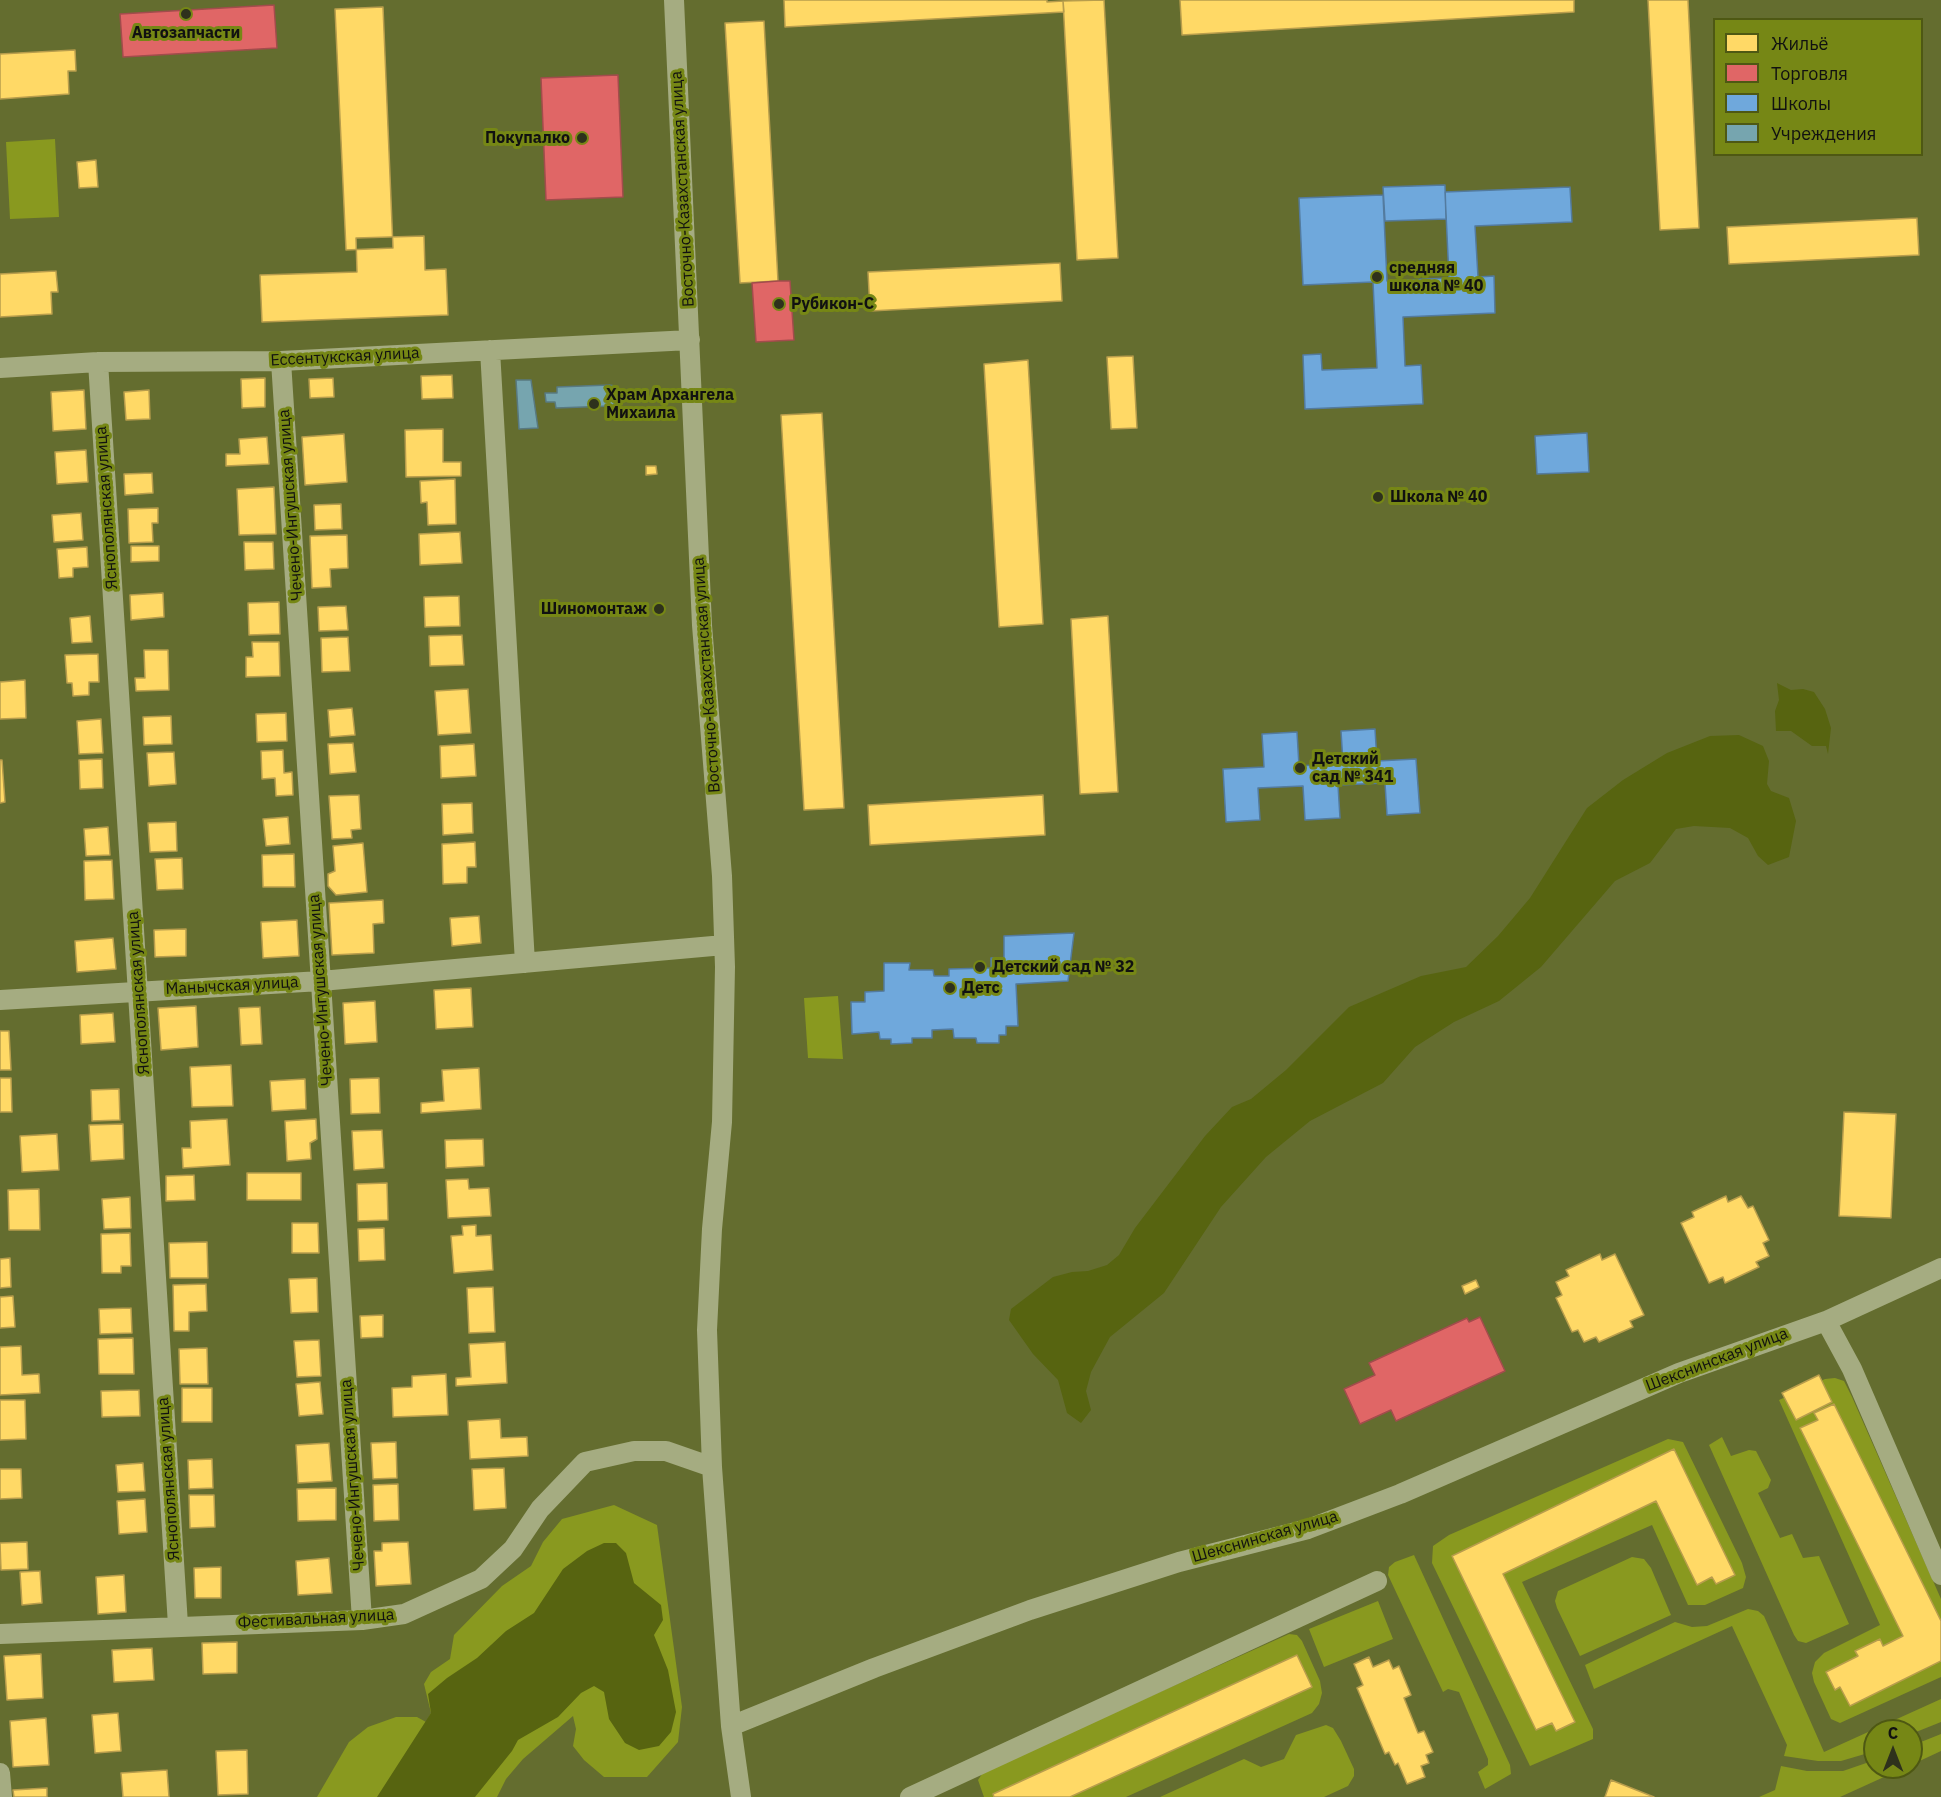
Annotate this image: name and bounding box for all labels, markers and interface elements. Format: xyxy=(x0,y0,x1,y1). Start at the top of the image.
marker: Автозапчасти xyxy=(179,7,193,21)
legend xyxy=(1713,18,1923,156)
place label: Автозапчасти xyxy=(132,23,240,43)
text: Жильё xyxy=(1771,32,1828,55)
text: Торговля xyxy=(1771,62,1848,85)
street label: Восточно-Казахстанская улица xyxy=(667,71,699,307)
text: Школы xyxy=(1771,92,1831,115)
text: Учреждения xyxy=(1771,122,1876,145)
place label: Покупалко xyxy=(485,128,570,148)
marker: Покупалко xyxy=(575,131,589,145)
place label: средняя школа № 40 xyxy=(1389,258,1483,296)
marker: средняя школа № 40 xyxy=(1370,270,1384,284)
place label: Рубикон-С xyxy=(791,294,874,314)
marker: Рубикон-С xyxy=(772,297,786,311)
street label: Ессентукская улица xyxy=(270,344,420,370)
place label: Храм Архангела Михаила xyxy=(606,385,734,423)
marker: Храм Архангела Михаила xyxy=(587,397,601,411)
street label: Чечено-Ингушская улица xyxy=(275,409,307,601)
street label: Яснополянская улица xyxy=(92,426,122,590)
place label: Школа № 40 xyxy=(1390,487,1487,507)
marker: Школа № 40 xyxy=(1371,490,1385,504)
street label: Восточно-Казахстанская улица xyxy=(689,557,725,793)
place label: Шиномонтаж xyxy=(541,599,647,619)
marker: Шиномонтаж xyxy=(652,602,666,616)
place label: Детский сад № 341 xyxy=(1312,749,1393,787)
marker: Детский сад № 341 xyxy=(1293,761,1307,775)
street label: Чечено-Ингушская улица xyxy=(305,894,337,1086)
street label: Яснополянская улица xyxy=(124,911,154,1075)
place label: Детский сад № 32 xyxy=(992,957,1134,977)
marker: Детский сад № 32 xyxy=(973,960,987,974)
street label: Манычская улица xyxy=(165,973,299,999)
place label: Детс xyxy=(962,978,1000,998)
marker: Детс xyxy=(943,981,957,995)
street label: Шекснинская улица xyxy=(1643,1324,1791,1396)
street label: Чечено-Ингушская улица xyxy=(337,1379,369,1571)
street label: Яснополянская улица xyxy=(154,1397,184,1561)
street label: Шекснинская улица xyxy=(1190,1507,1340,1567)
street label: Фестивальная улица xyxy=(237,1605,395,1633)
north arrow xyxy=(1863,1719,1923,1779)
text: С xyxy=(1888,1723,1898,1743)

